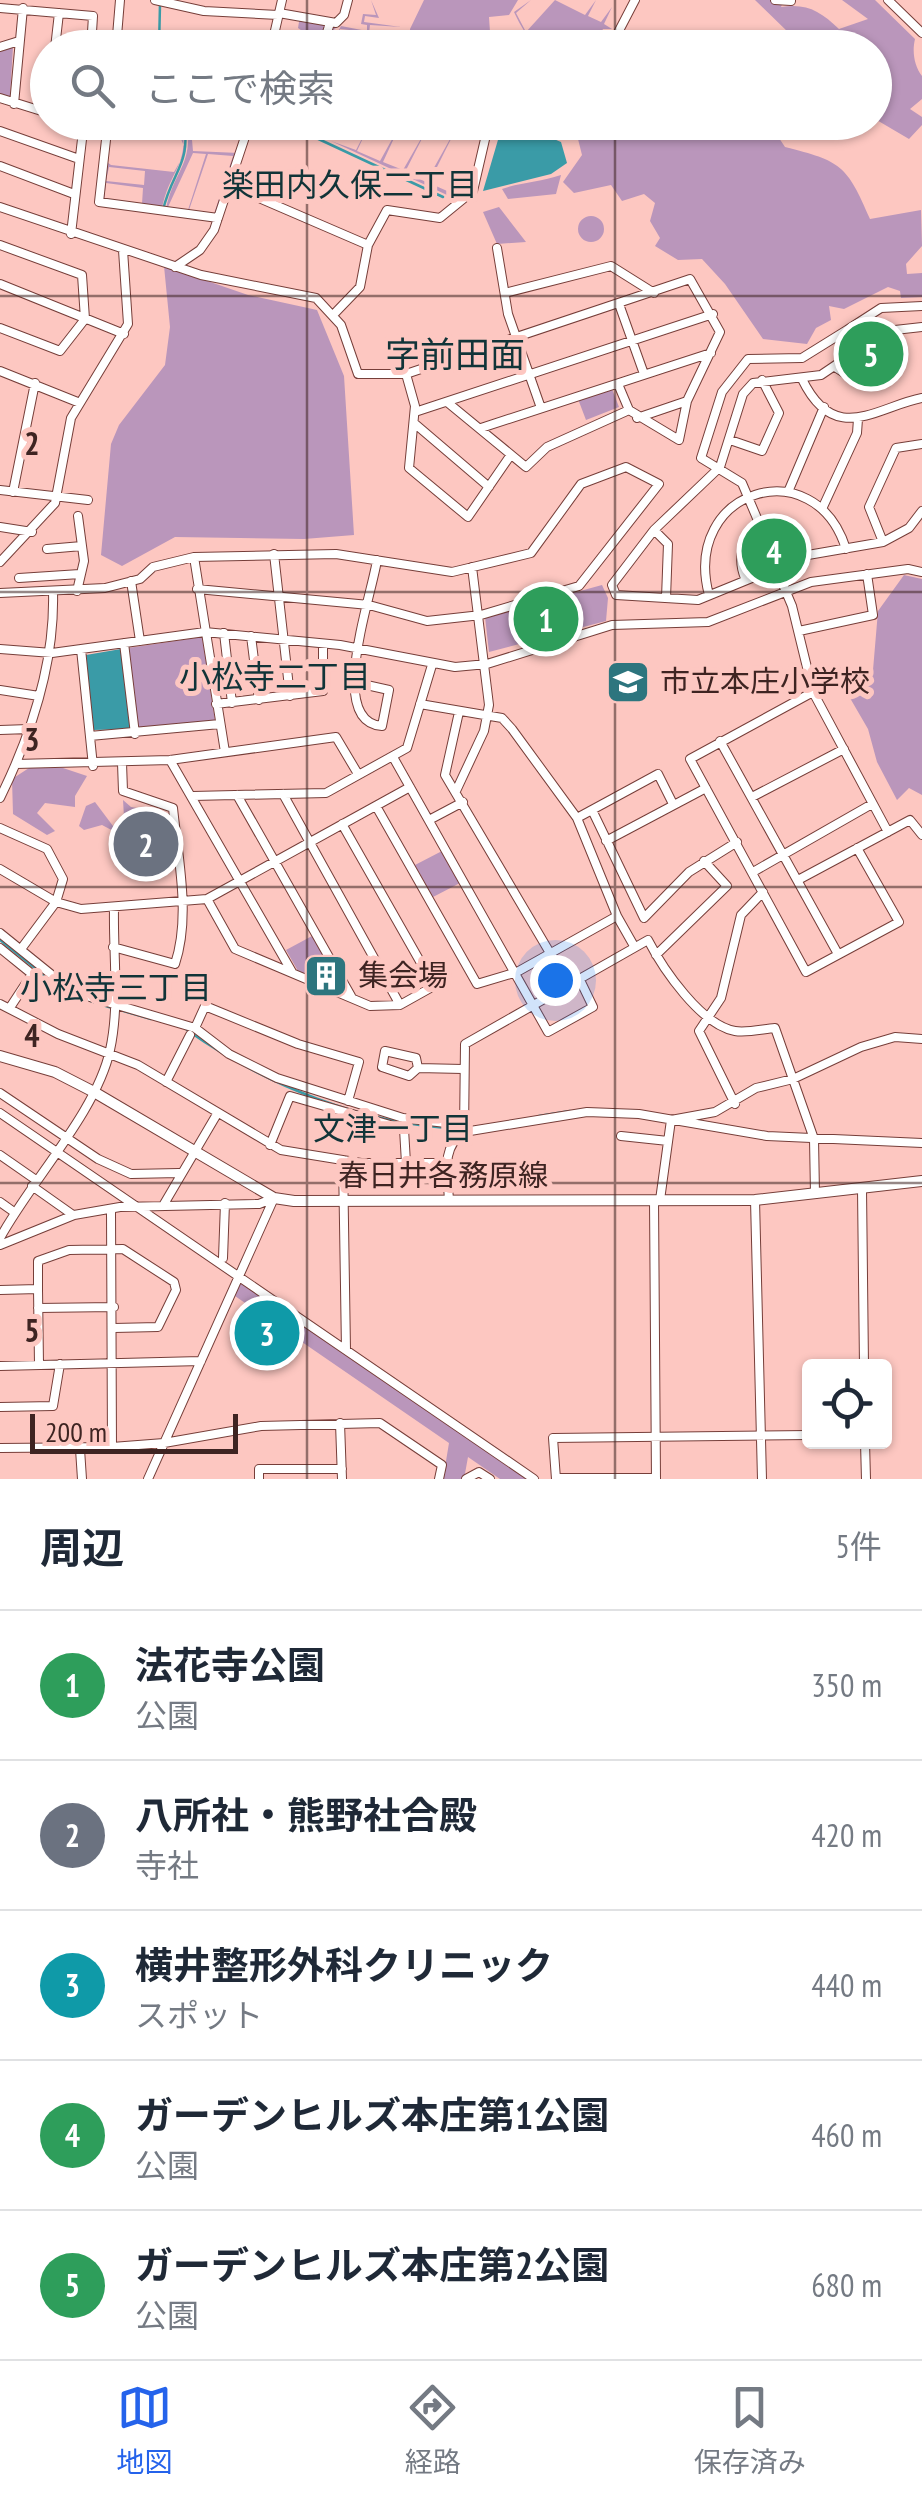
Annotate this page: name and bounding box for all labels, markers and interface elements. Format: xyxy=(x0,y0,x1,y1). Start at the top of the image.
search box xyxy=(30,30,892,140)
icon: search xyxy=(65,58,120,113)
text: ここで検索 xyxy=(145,63,335,112)
district label: 楽田内久保二丁目 xyxy=(222,163,478,205)
pin: 5 xyxy=(838,316,904,392)
district label: 字前田面 xyxy=(385,331,525,377)
text: 2 xyxy=(24,422,40,464)
pin: 4 xyxy=(742,514,806,588)
pin: 1 xyxy=(514,582,578,656)
district label: 小松寺二丁目 xyxy=(179,655,371,697)
school or university icon: 市立本庄小学校 xyxy=(605,659,651,705)
place label: 市立本庄小学校 xyxy=(660,661,870,700)
text: 3 xyxy=(24,718,40,760)
pin: 2 xyxy=(114,806,178,882)
building icon: 集会場 xyxy=(303,953,349,999)
place label: 集会場 xyxy=(358,955,448,994)
your location xyxy=(530,955,581,1006)
district label: 小松寺三丁目 xyxy=(20,966,212,1008)
text: 4 xyxy=(24,1014,40,1056)
district label: 文津一丁目 xyxy=(313,1107,473,1149)
street label: 春日井各務原線 xyxy=(338,1155,548,1194)
pin: 3 xyxy=(234,1296,300,1370)
text: 5 xyxy=(24,1309,40,1351)
map controls xyxy=(802,1359,892,1449)
button: locate xyxy=(802,1359,892,1449)
scale bar xyxy=(30,1409,238,1454)
text: 200 m xyxy=(45,1413,107,1450)
text: 周辺 xyxy=(40,1520,124,1575)
text: 5件 xyxy=(836,1525,882,1567)
text: 法花寺公園 xyxy=(135,1640,325,1689)
text: 1 xyxy=(65,1664,80,1706)
text: 350 m xyxy=(811,1664,882,1706)
text: 公園 xyxy=(135,1694,199,1736)
text: 八所社・熊野社合殿 xyxy=(135,1790,477,1839)
text: 2 xyxy=(65,1814,80,1856)
text: 420 m xyxy=(811,1814,882,1856)
text: 寺社 xyxy=(135,1844,199,1886)
text: 横井整形外科クリニック xyxy=(135,1940,553,1989)
text: 3 xyxy=(65,1964,80,2006)
text: 440 m xyxy=(811,1964,882,2006)
text: スポット xyxy=(135,1994,263,2036)
text: ガーデンヒルズ本庄第1公園 xyxy=(135,2090,609,2139)
text: 4 xyxy=(65,2114,80,2156)
text: 460 m xyxy=(811,2114,882,2156)
text: 公園 xyxy=(135,2144,199,2186)
text: ガーデンヒルズ本庄第2公園 xyxy=(135,2240,609,2289)
text: 5 xyxy=(65,2264,80,2306)
text: 680 m xyxy=(811,2264,882,2306)
text: 公園 xyxy=(135,2294,199,2336)
tab: 地図 xyxy=(116,2380,172,2480)
tab: 経路 xyxy=(405,2380,461,2480)
tab: 保存済み xyxy=(694,2380,806,2480)

